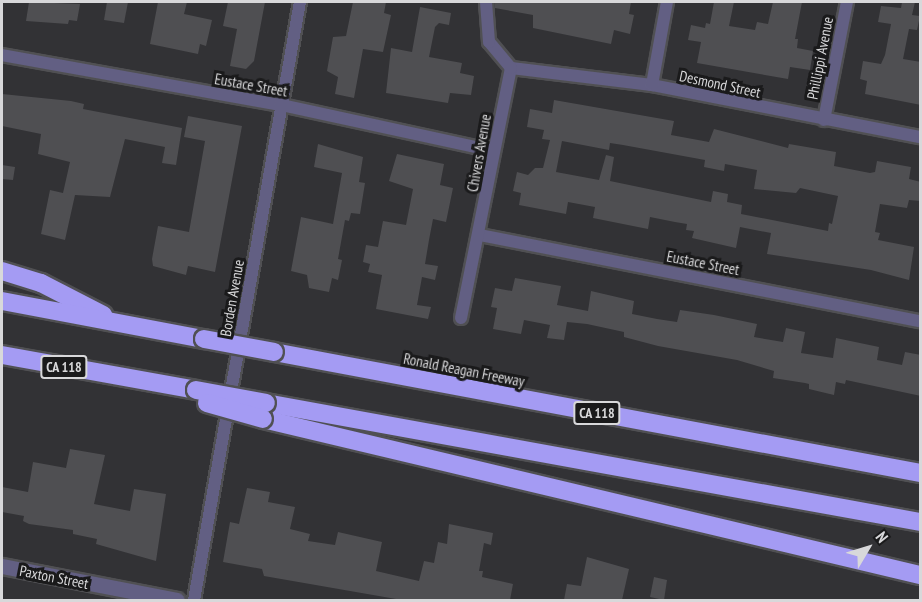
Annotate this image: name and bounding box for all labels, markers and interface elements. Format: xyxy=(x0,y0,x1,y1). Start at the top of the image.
street label: Phillippi Avenue xyxy=(803,15,837,101)
street label: Desmond Street xyxy=(678,67,762,101)
street label: Eustace Street xyxy=(213,70,289,100)
street label: Chivers Avenue xyxy=(463,113,495,193)
street label: Eustace Street xyxy=(665,247,741,279)
street label: Borden Avenue xyxy=(216,258,248,338)
street label: Ronald Reagan Freeway xyxy=(402,349,526,391)
road number: CA 118 xyxy=(40,356,88,378)
road number: CA 118 xyxy=(573,402,621,424)
north arrow xyxy=(838,518,898,578)
text: N xyxy=(872,527,893,546)
street label: Paxton Street xyxy=(18,562,90,592)

